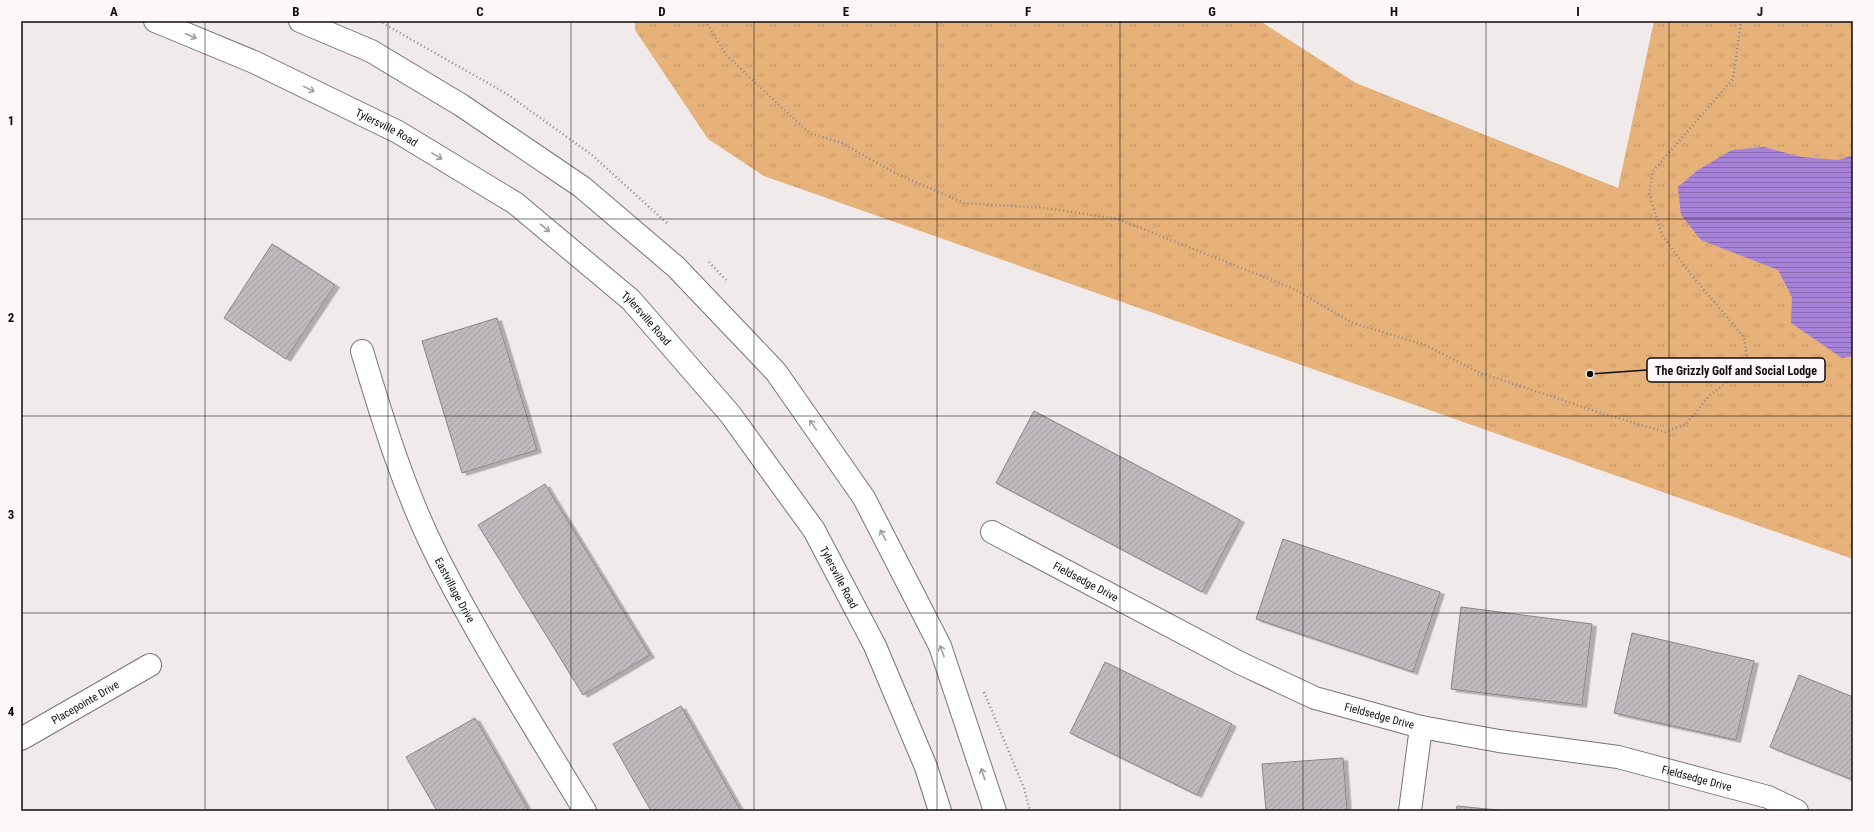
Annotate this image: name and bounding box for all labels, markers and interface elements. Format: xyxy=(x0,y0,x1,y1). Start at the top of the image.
text: A xyxy=(110,4,118,19)
text: B xyxy=(292,4,300,19)
text: C xyxy=(476,4,484,19)
text: D xyxy=(658,4,666,19)
text: E xyxy=(843,4,850,19)
text: F xyxy=(1025,4,1031,19)
text: G xyxy=(1208,4,1216,19)
text: H xyxy=(1390,4,1398,19)
text: I xyxy=(1576,4,1580,19)
text: J xyxy=(1757,4,1763,19)
one-way arrow xyxy=(184,33,196,40)
one-way arrow xyxy=(303,86,315,93)
street label: Tylersville Road xyxy=(353,106,420,149)
text: 1 xyxy=(8,113,14,128)
one-way arrow xyxy=(431,152,443,160)
one-way arrow xyxy=(539,223,550,232)
street label: Tylersville Road xyxy=(619,288,674,348)
text: 2 xyxy=(8,310,15,325)
callout: The Grizzly Golf and Social Lodge xyxy=(1647,358,1825,382)
text: The Grizzly Golf and Social Lodge xyxy=(1655,364,1817,378)
one-way arrow xyxy=(809,420,817,431)
text: 3 xyxy=(8,507,14,522)
one-way arrow xyxy=(879,529,886,541)
street label: Tylersville Road xyxy=(817,544,860,610)
street label: Eastvillage Drive xyxy=(432,555,478,625)
street label: Fieldsedge Drive xyxy=(1051,559,1120,604)
one-way arrow xyxy=(937,645,945,657)
street label: Placepointe Drive xyxy=(49,678,121,727)
street label: Fieldsedge Drive xyxy=(1343,700,1416,731)
text: 4 xyxy=(8,704,15,719)
street label: Fieldsedge Drive xyxy=(1660,762,1733,794)
one-way arrow xyxy=(979,767,986,780)

